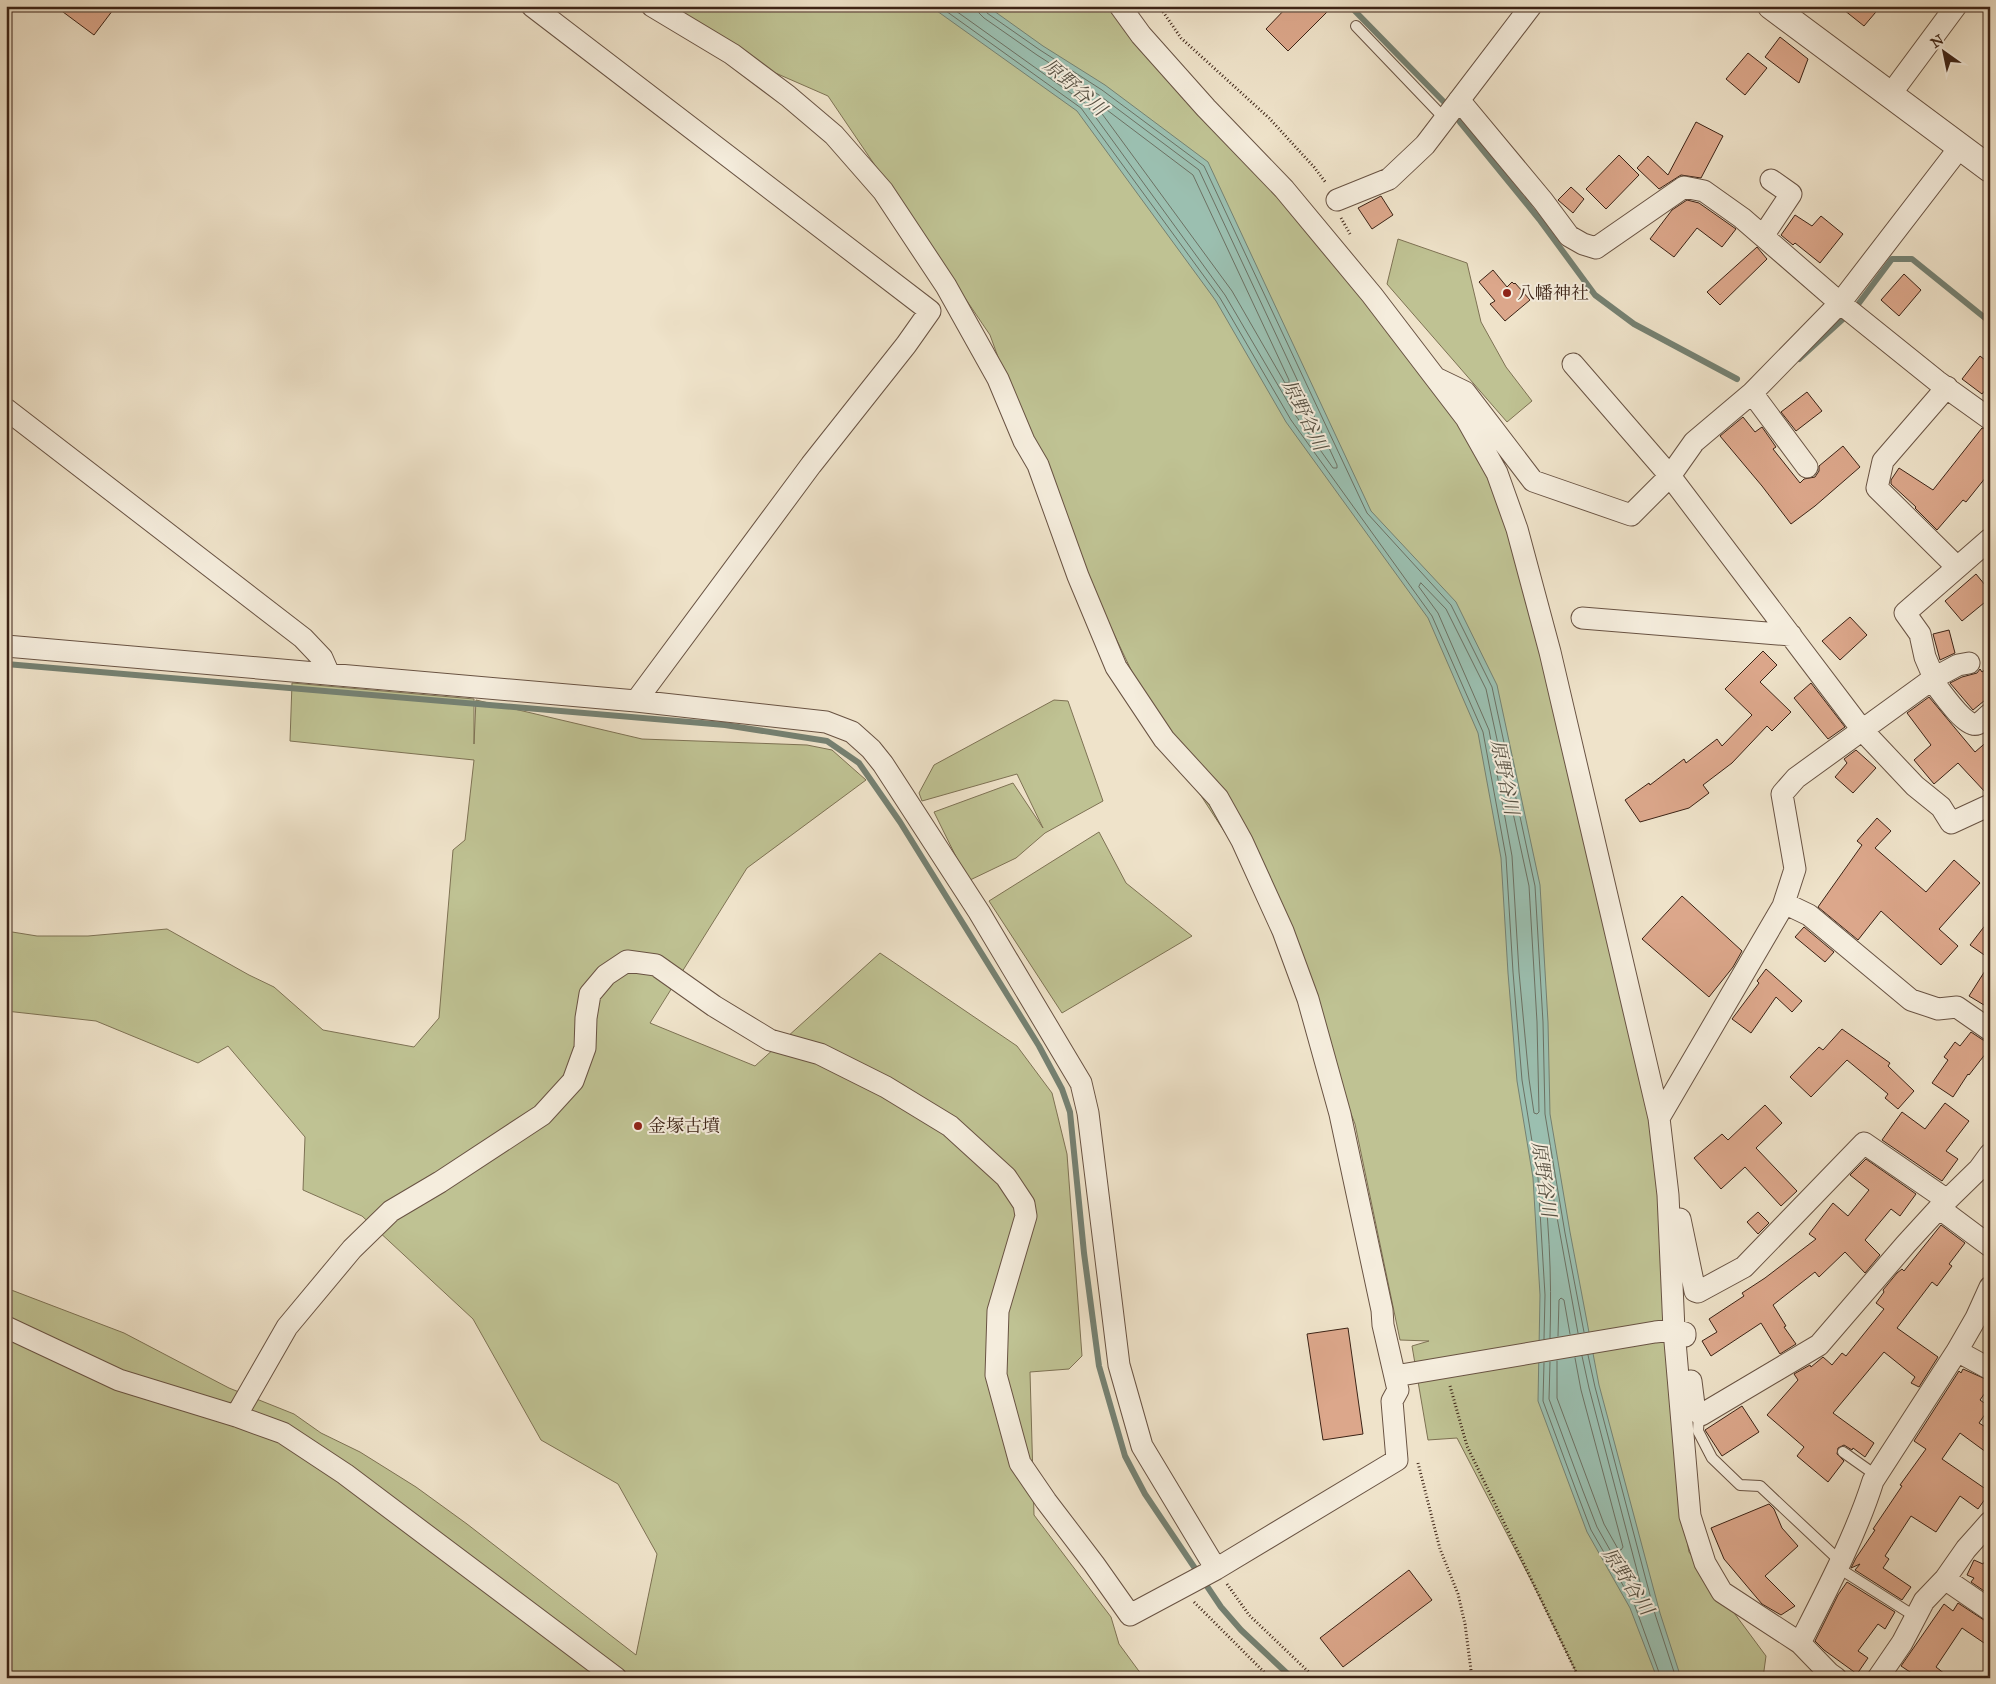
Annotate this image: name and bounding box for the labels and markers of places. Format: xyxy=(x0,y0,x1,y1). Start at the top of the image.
place label: 八幡神社 xyxy=(1517,282,1589,304)
marker: 八幡神社 xyxy=(1501,287,1513,299)
place label: 金塚古墳 xyxy=(648,1115,720,1137)
marker: 金塚古墳 xyxy=(632,1120,644,1132)

